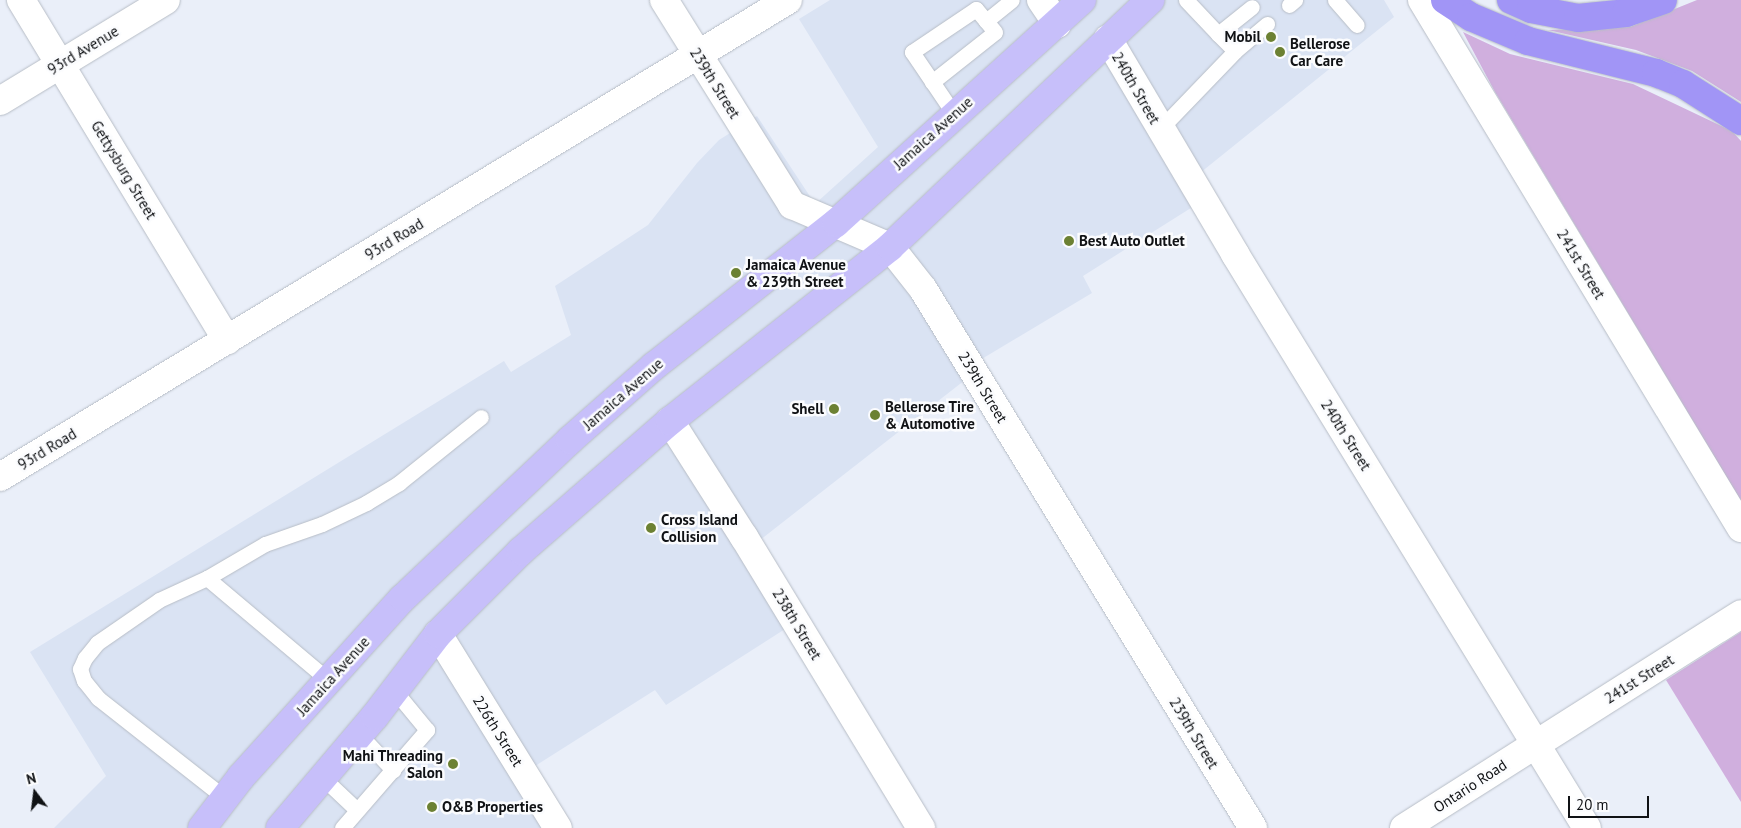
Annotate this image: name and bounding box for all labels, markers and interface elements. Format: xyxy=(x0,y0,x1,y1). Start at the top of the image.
street label: 93rd Avenue xyxy=(44,22,122,78)
place label: Mobil xyxy=(1224,28,1261,46)
marker: Mobil xyxy=(1265,31,1277,43)
place label: Bellerose Car Care xyxy=(1290,34,1350,69)
street label: 239th Street xyxy=(686,44,744,122)
marker: Bellerose Car Care xyxy=(1274,46,1286,58)
street label: 240th Street xyxy=(1108,49,1164,127)
street label: Jamaica Avenue xyxy=(890,93,976,173)
street label: Gettysburg Street xyxy=(87,117,161,223)
street label: 93rd Road xyxy=(361,214,427,264)
street label: 241st Street xyxy=(1553,226,1609,302)
place label: Best Auto Outlet xyxy=(1079,232,1186,250)
marker: Best Auto Outlet xyxy=(1063,235,1075,247)
place label: Jamaica Avenue & 239th Street xyxy=(746,255,847,290)
marker: Jamaica Avenue & 239th Street xyxy=(730,267,742,279)
street label: 239th Street xyxy=(955,348,1011,426)
street label: Jamaica Avenue xyxy=(579,354,667,434)
street label: 240th Street xyxy=(1317,396,1375,474)
place label: Bellerose Tire & Automotive xyxy=(885,397,975,432)
place label: Shell xyxy=(791,400,824,418)
marker: Shell xyxy=(828,403,840,415)
marker: Bellerose Tire & Automotive xyxy=(869,409,881,421)
street label: 93rd Road xyxy=(14,424,80,474)
place label: Cross Island Collision xyxy=(661,510,738,545)
marker: Cross Island Collision xyxy=(645,522,657,534)
street label: 238th Street xyxy=(769,585,825,663)
street label: Jamaica Avenue xyxy=(293,633,373,719)
street label: 241st Street xyxy=(1601,651,1677,707)
street label: 226th Street xyxy=(469,692,527,770)
street label: 239th Street xyxy=(1166,694,1222,772)
place label: Mahi Threading Salon xyxy=(342,746,443,781)
street label: Ontario Road xyxy=(1430,756,1510,816)
marker: Mahi Threading Salon xyxy=(447,758,459,770)
north arrow xyxy=(10,768,60,818)
text: N xyxy=(24,769,38,788)
scale bar xyxy=(1571,786,1652,818)
text: 20 m xyxy=(1576,795,1609,814)
place label: O&B Properties xyxy=(442,798,543,816)
marker: O&B Properties xyxy=(426,801,438,813)

